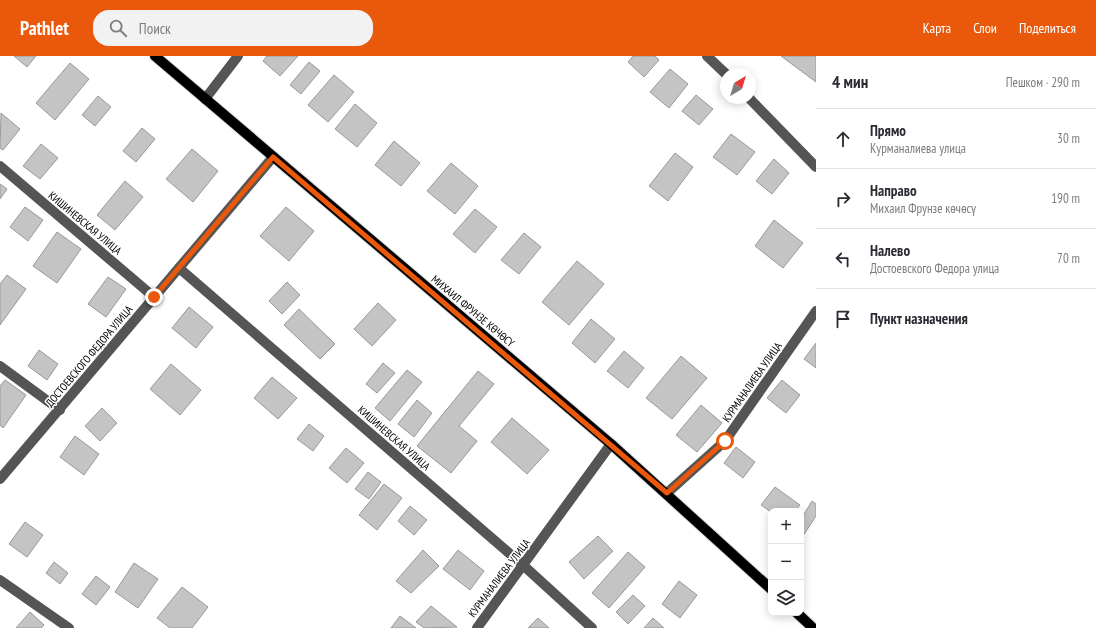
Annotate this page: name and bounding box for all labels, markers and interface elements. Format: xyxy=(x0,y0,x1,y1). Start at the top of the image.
search box xyxy=(93,10,373,46)
text: Pathlet xyxy=(20,16,69,40)
icon: search xyxy=(107,17,129,39)
text: Поиск xyxy=(139,19,171,38)
text: Карта xyxy=(923,19,951,37)
text: Слои xyxy=(973,19,997,37)
text: Поделиться xyxy=(1019,19,1076,37)
north arrow xyxy=(720,68,756,104)
text: 4 мин xyxy=(832,71,868,93)
text: Пешком · 290 m xyxy=(1006,74,1080,91)
text: Прямо xyxy=(870,121,906,140)
icon: ahead xyxy=(832,128,854,150)
text: 30 m xyxy=(1057,130,1080,147)
text: Курманалиева улица xyxy=(870,140,966,157)
text: Направо xyxy=(870,181,917,200)
street label: КИШИНЕВСКАЯ УЛИЦА xyxy=(46,188,125,258)
icon: right xyxy=(832,188,854,210)
text: 190 m xyxy=(1051,190,1080,207)
text: Михаил Фрунзе көчөсү xyxy=(870,200,976,217)
text: Налево xyxy=(870,241,910,260)
icon: left xyxy=(832,248,854,270)
text: 70 m xyxy=(1057,250,1080,267)
text: Достоевского Федора улица xyxy=(870,260,999,277)
street label: МИХАИЛ ФРУНЗЕ КӨЧӨСҮ xyxy=(429,272,517,350)
route end xyxy=(145,288,163,306)
street label: ДОСТОЕВСКОГО ФЕДОРА УЛИЦА xyxy=(43,302,136,409)
icon: arrive xyxy=(832,308,854,330)
text: Пункт назначения xyxy=(870,309,968,328)
street label: КУРМАНАЛИЕВА УЛИЦА xyxy=(719,339,785,425)
street label: КИШИНЕВСКАЯ УЛИЦА xyxy=(355,403,434,474)
route start xyxy=(716,432,734,450)
map controls xyxy=(768,508,804,616)
button: + xyxy=(768,508,804,544)
street label: КУРМАНАЛИЕВА УЛИЦА xyxy=(465,535,533,620)
button: − xyxy=(768,544,804,580)
button: layers xyxy=(768,580,804,616)

